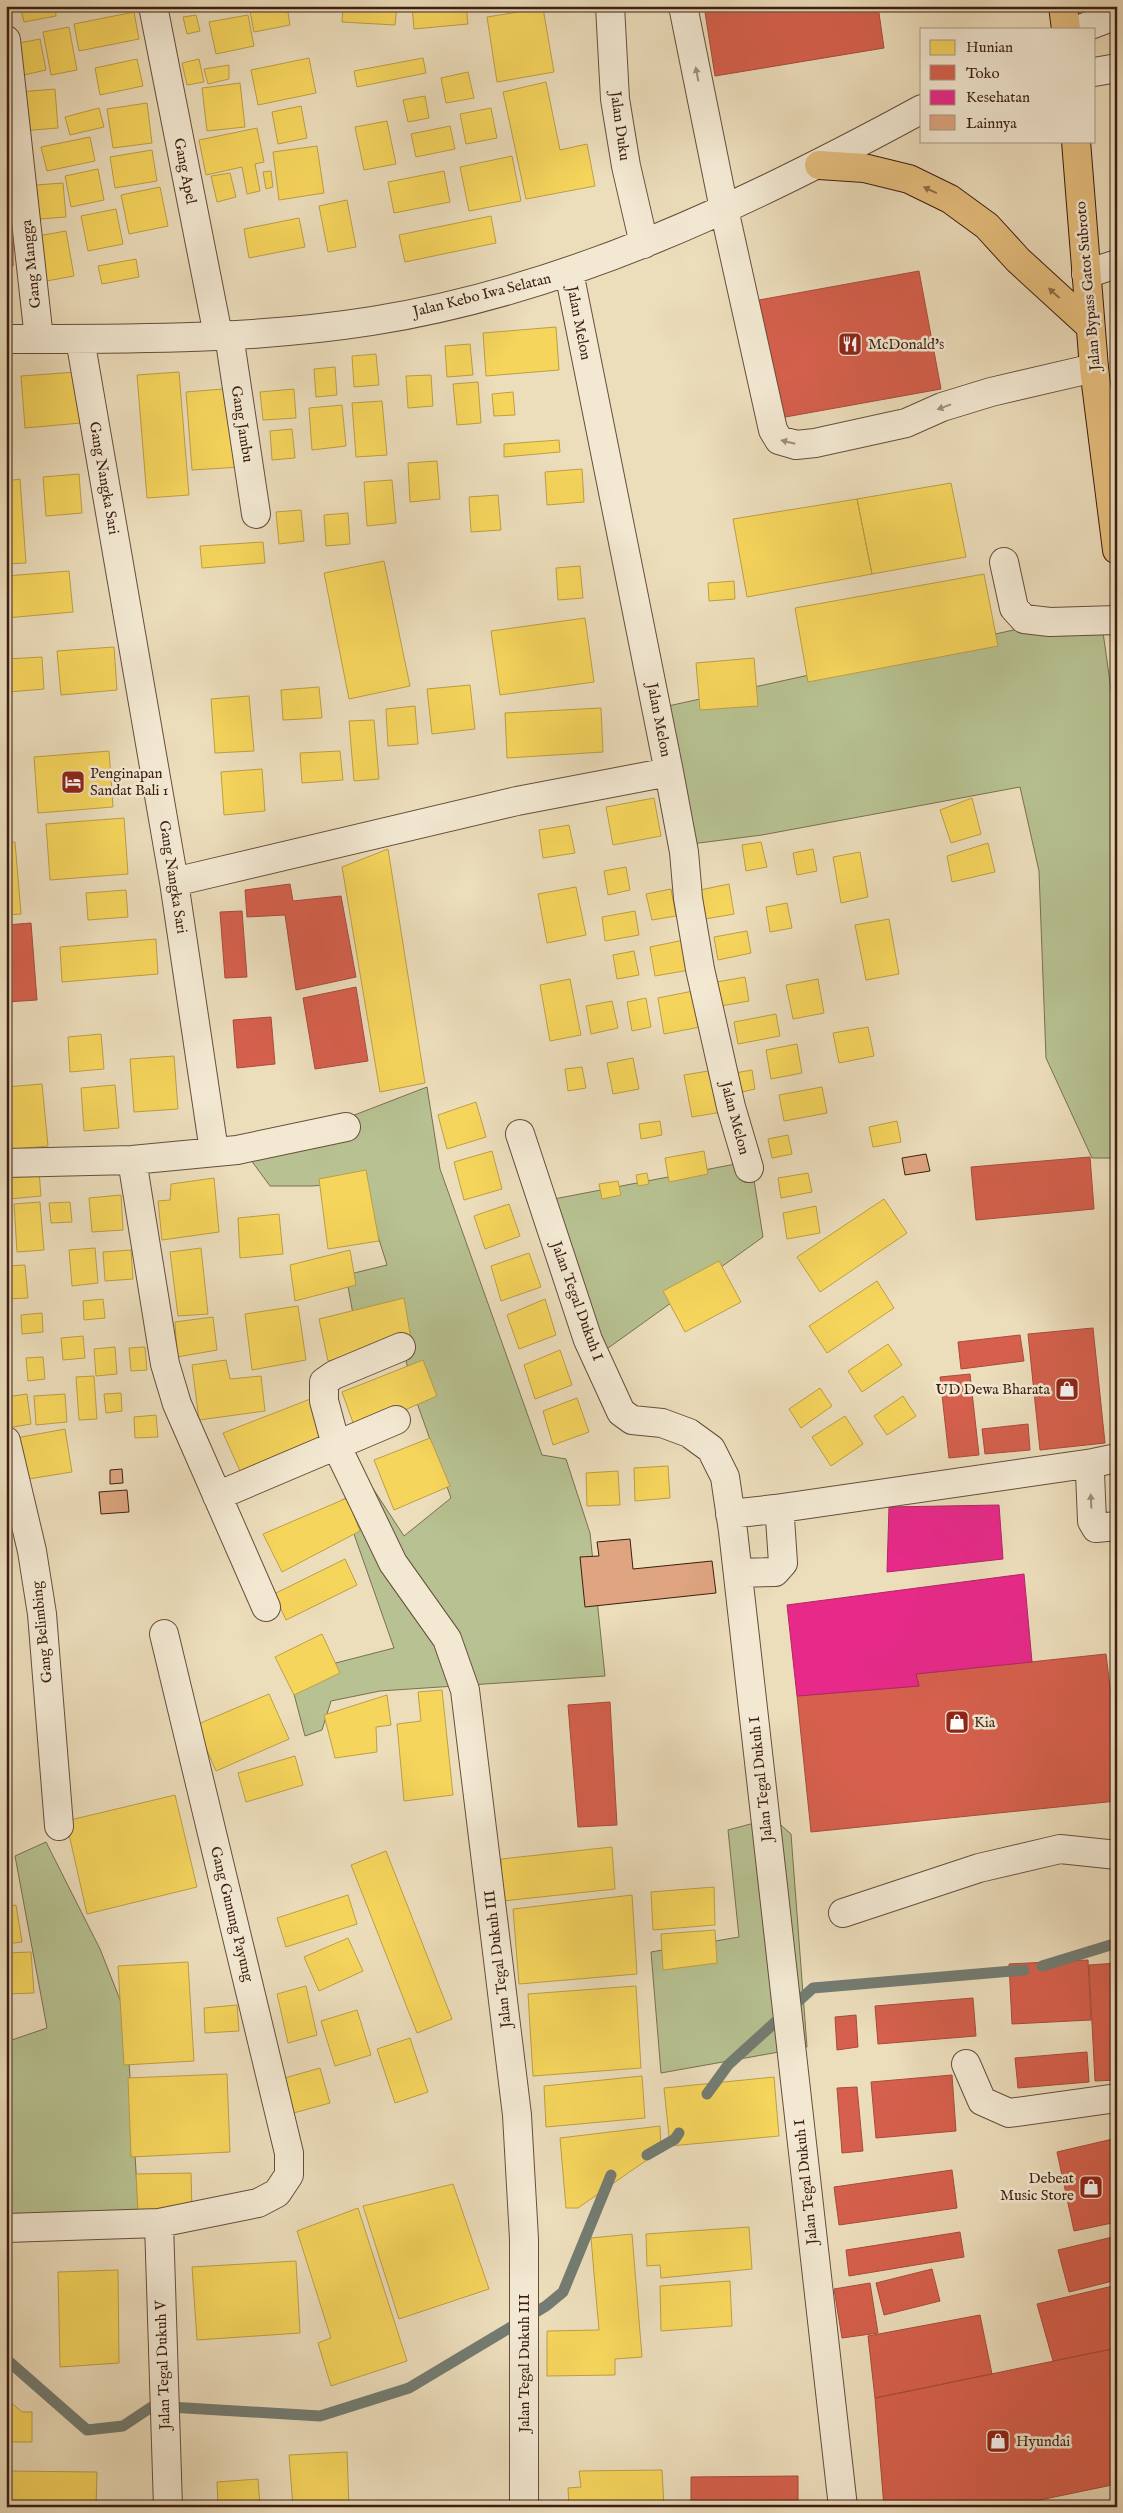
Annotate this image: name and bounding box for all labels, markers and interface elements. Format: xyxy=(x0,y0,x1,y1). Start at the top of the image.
legend xyxy=(920,28,1096,142)
text: Hunian xyxy=(966,38,1013,57)
text: Toko xyxy=(966,64,1000,83)
one-way arrow xyxy=(693,66,701,82)
street label: Jalan Duku xyxy=(605,88,634,162)
text: Kesehatan xyxy=(966,88,1030,107)
text: Lainnya xyxy=(966,114,1017,133)
street label: Gang Apel xyxy=(169,136,201,207)
one-way arrow xyxy=(923,185,938,194)
street label: Jalan Bypass Gatot Subroto xyxy=(1071,200,1105,374)
street label: Gang Mangga xyxy=(17,218,45,309)
street label: Jalan Kebo Iwa Selatan xyxy=(409,269,553,322)
street label: Jalan Melon xyxy=(562,282,595,362)
one-way arrow xyxy=(1049,287,1061,299)
restaurant icon: McDonald's xyxy=(837,331,863,357)
place label: McDonald's xyxy=(868,335,944,354)
street label: Gang Jambu xyxy=(227,384,257,464)
one-way arrow xyxy=(937,404,952,411)
street label: Gang Nangka Sari xyxy=(85,420,123,536)
one-way arrow xyxy=(780,438,795,446)
street label: Jalan Melon xyxy=(642,679,675,759)
place label: Penginapan Sandat Bali 1 xyxy=(90,764,168,800)
hotel icon: Penginapan Sandat Bali 1 xyxy=(60,769,86,795)
street label: Gang Nangka Sari xyxy=(155,819,191,935)
street label: Jalan Melon xyxy=(716,1077,754,1157)
street label: Jalan Tegal Dukuh I xyxy=(546,1237,608,1364)
shop icon: UD Dewa Bharata xyxy=(1054,1376,1080,1402)
place label: UD Dewa Bharata xyxy=(935,1380,1051,1399)
one-way arrow xyxy=(1087,1492,1095,1508)
street label: Gang Belimbing xyxy=(27,1579,57,1684)
shop icon: Kia xyxy=(944,1709,970,1735)
place label: Kia xyxy=(974,1713,996,1732)
street label: Jalan Tegal Dukuh I xyxy=(745,1715,777,1845)
street label: Gang Gunung Payung xyxy=(206,1844,258,1984)
street label: Jalan Tegal Dukuh III xyxy=(480,1888,516,2031)
street label: Jalan Tegal Dukuh I xyxy=(790,2118,822,2248)
place label: Debeat Music Store xyxy=(1000,2169,1074,2205)
shop icon: Debeat Music Store xyxy=(1078,2174,1104,2200)
street label: Jalan Tegal Dukuh III xyxy=(515,2293,534,2434)
street label: Jalan Tegal Dukuh V xyxy=(151,2299,175,2432)
shop icon: Hyundai xyxy=(985,2428,1011,2454)
place label: Hyundai xyxy=(1016,2432,1070,2451)

